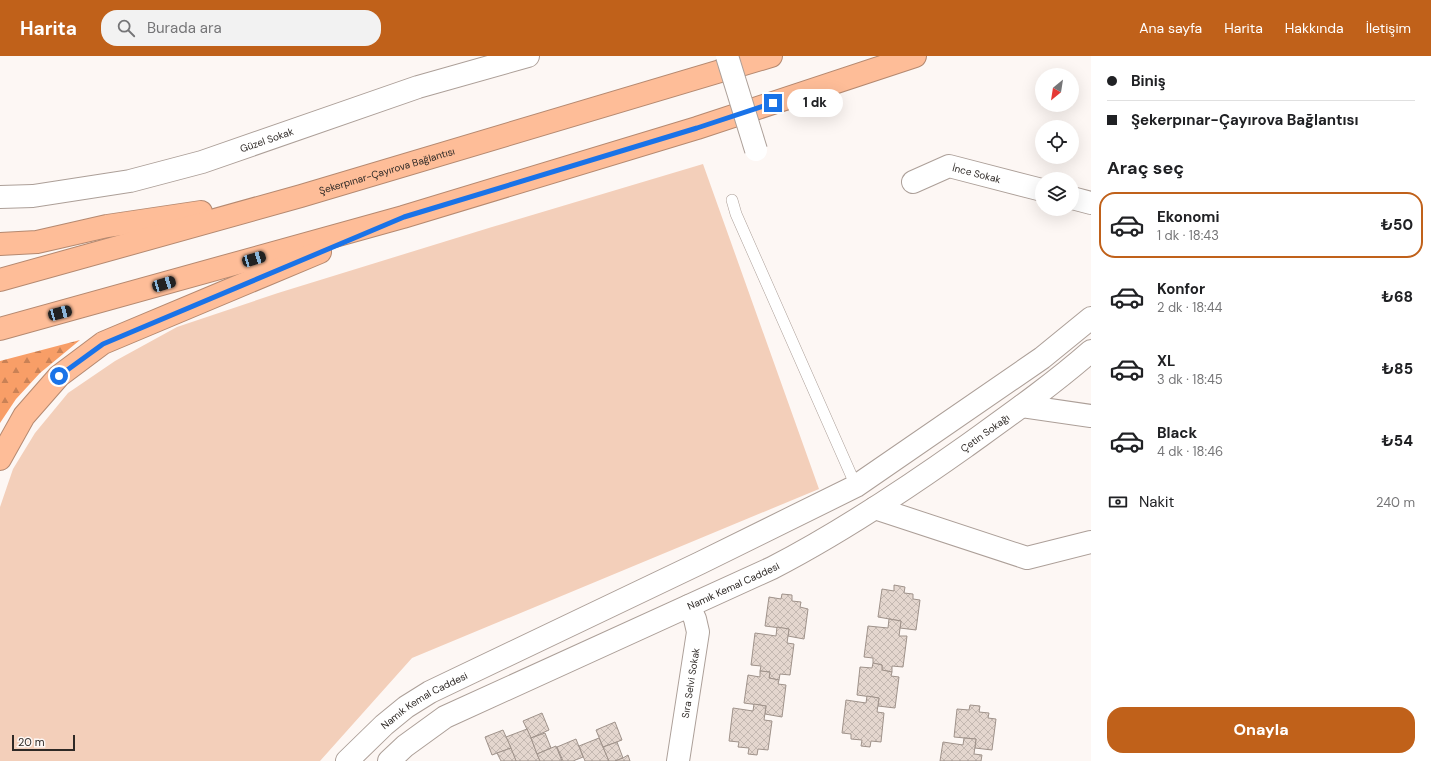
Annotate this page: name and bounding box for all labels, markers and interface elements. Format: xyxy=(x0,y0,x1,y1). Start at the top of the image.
search box xyxy=(101,10,381,46)
text: Harita xyxy=(20,16,77,41)
icon: search xyxy=(115,17,137,39)
text: Burada ara xyxy=(147,18,222,38)
text: Ana sayfa xyxy=(1139,19,1202,37)
text: Harita xyxy=(1224,19,1263,37)
text: Hakkında xyxy=(1285,19,1344,37)
text: İletişim xyxy=(1366,19,1411,37)
north arrow xyxy=(1035,68,1079,112)
map controls xyxy=(1035,68,1079,216)
text: Biniş xyxy=(1131,71,1166,91)
callout: 1 dk xyxy=(787,89,843,117)
route end xyxy=(764,94,782,112)
text: 1 dk xyxy=(803,94,827,111)
text: Şekerpınar-Çayırova Bağlantısı xyxy=(1131,110,1359,130)
button: locate xyxy=(1035,120,1079,164)
street label: Güzel Sokak xyxy=(238,125,295,155)
street label: Şekerpınar-Çayırova Bağlantısı xyxy=(318,145,456,197)
text: Araç seç xyxy=(1107,156,1184,180)
street label: İnce Sokak xyxy=(951,161,1002,186)
button: layers xyxy=(1035,172,1079,216)
icon: car xyxy=(1109,207,1145,243)
text: Ekonomi xyxy=(1157,207,1219,227)
text: ₺50 xyxy=(1381,215,1413,235)
text: 1 dk · 18:43 xyxy=(1157,227,1219,244)
car xyxy=(241,250,267,268)
car xyxy=(151,275,177,293)
icon: car xyxy=(1109,279,1145,315)
text: Konfor xyxy=(1157,279,1205,299)
text: ₺68 xyxy=(1382,287,1413,307)
text: 2 dk · 18:44 xyxy=(1157,299,1223,316)
car xyxy=(47,304,73,322)
icon: car xyxy=(1109,351,1145,387)
text: XL xyxy=(1157,351,1175,371)
text: ₺85 xyxy=(1382,359,1413,379)
route start xyxy=(50,367,68,385)
text: 3 dk · 18:45 xyxy=(1157,371,1223,388)
street label: Çetin Sokağı xyxy=(958,411,1012,455)
icon: car xyxy=(1109,423,1145,459)
text: Black xyxy=(1157,423,1197,443)
text: ₺54 xyxy=(1381,431,1413,451)
text: 4 dk · 18:46 xyxy=(1157,443,1223,460)
icon: cash xyxy=(1107,491,1129,513)
text: Nakit xyxy=(1139,492,1174,512)
text: 240 m xyxy=(1376,494,1415,511)
street label: Namık Kemal Caddesi xyxy=(685,559,782,613)
street label: Sıra Selvi Sokak xyxy=(679,647,702,719)
street label: Namık Kemal Caddesi xyxy=(378,669,470,732)
button: Onayla xyxy=(1107,707,1415,753)
scale bar xyxy=(12,733,75,752)
text: 20 m xyxy=(18,735,44,749)

